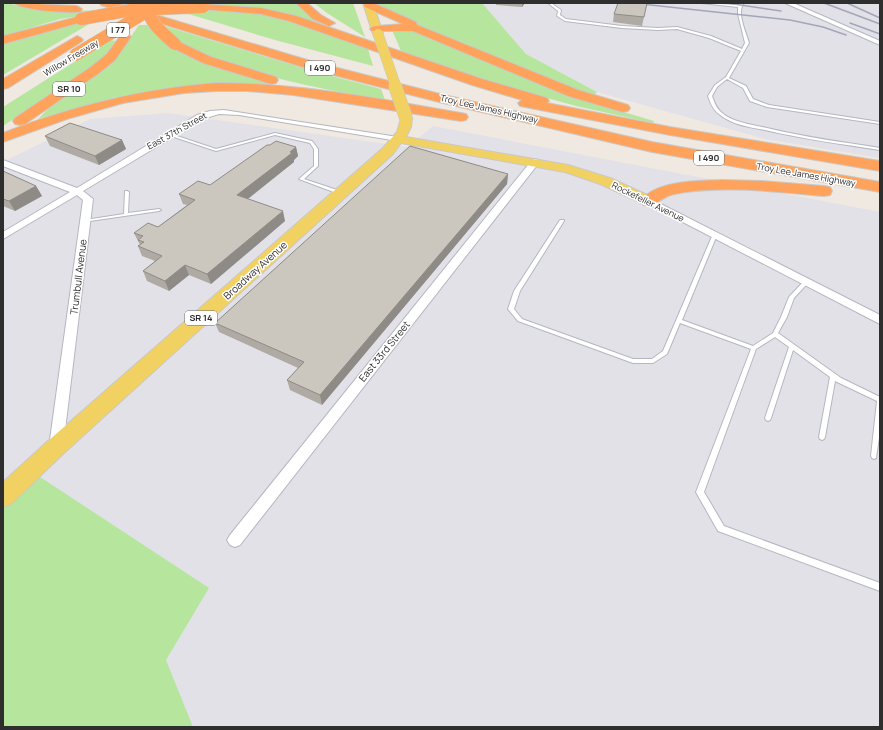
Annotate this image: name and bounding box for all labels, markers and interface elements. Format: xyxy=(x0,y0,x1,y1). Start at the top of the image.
road number: I 77 xyxy=(107,23,129,37)
street label: Willow Freeway xyxy=(41,36,101,79)
road number: I 490 xyxy=(305,61,335,75)
road number: SR 10 xyxy=(53,82,85,96)
street label: Troy Lee James Highway xyxy=(439,91,540,126)
street label: East 37th Street xyxy=(144,108,210,152)
road number: I 490 xyxy=(694,151,724,165)
street label: Troy Lee James Highway xyxy=(756,159,857,190)
street label: Rockefeller Avenue xyxy=(610,178,687,225)
street label: Trumbull Avenue xyxy=(66,238,90,316)
street label: Broadway Avenue xyxy=(220,238,290,302)
road number: SR 14 xyxy=(185,311,217,325)
street label: East 33rd Street xyxy=(355,318,413,384)

